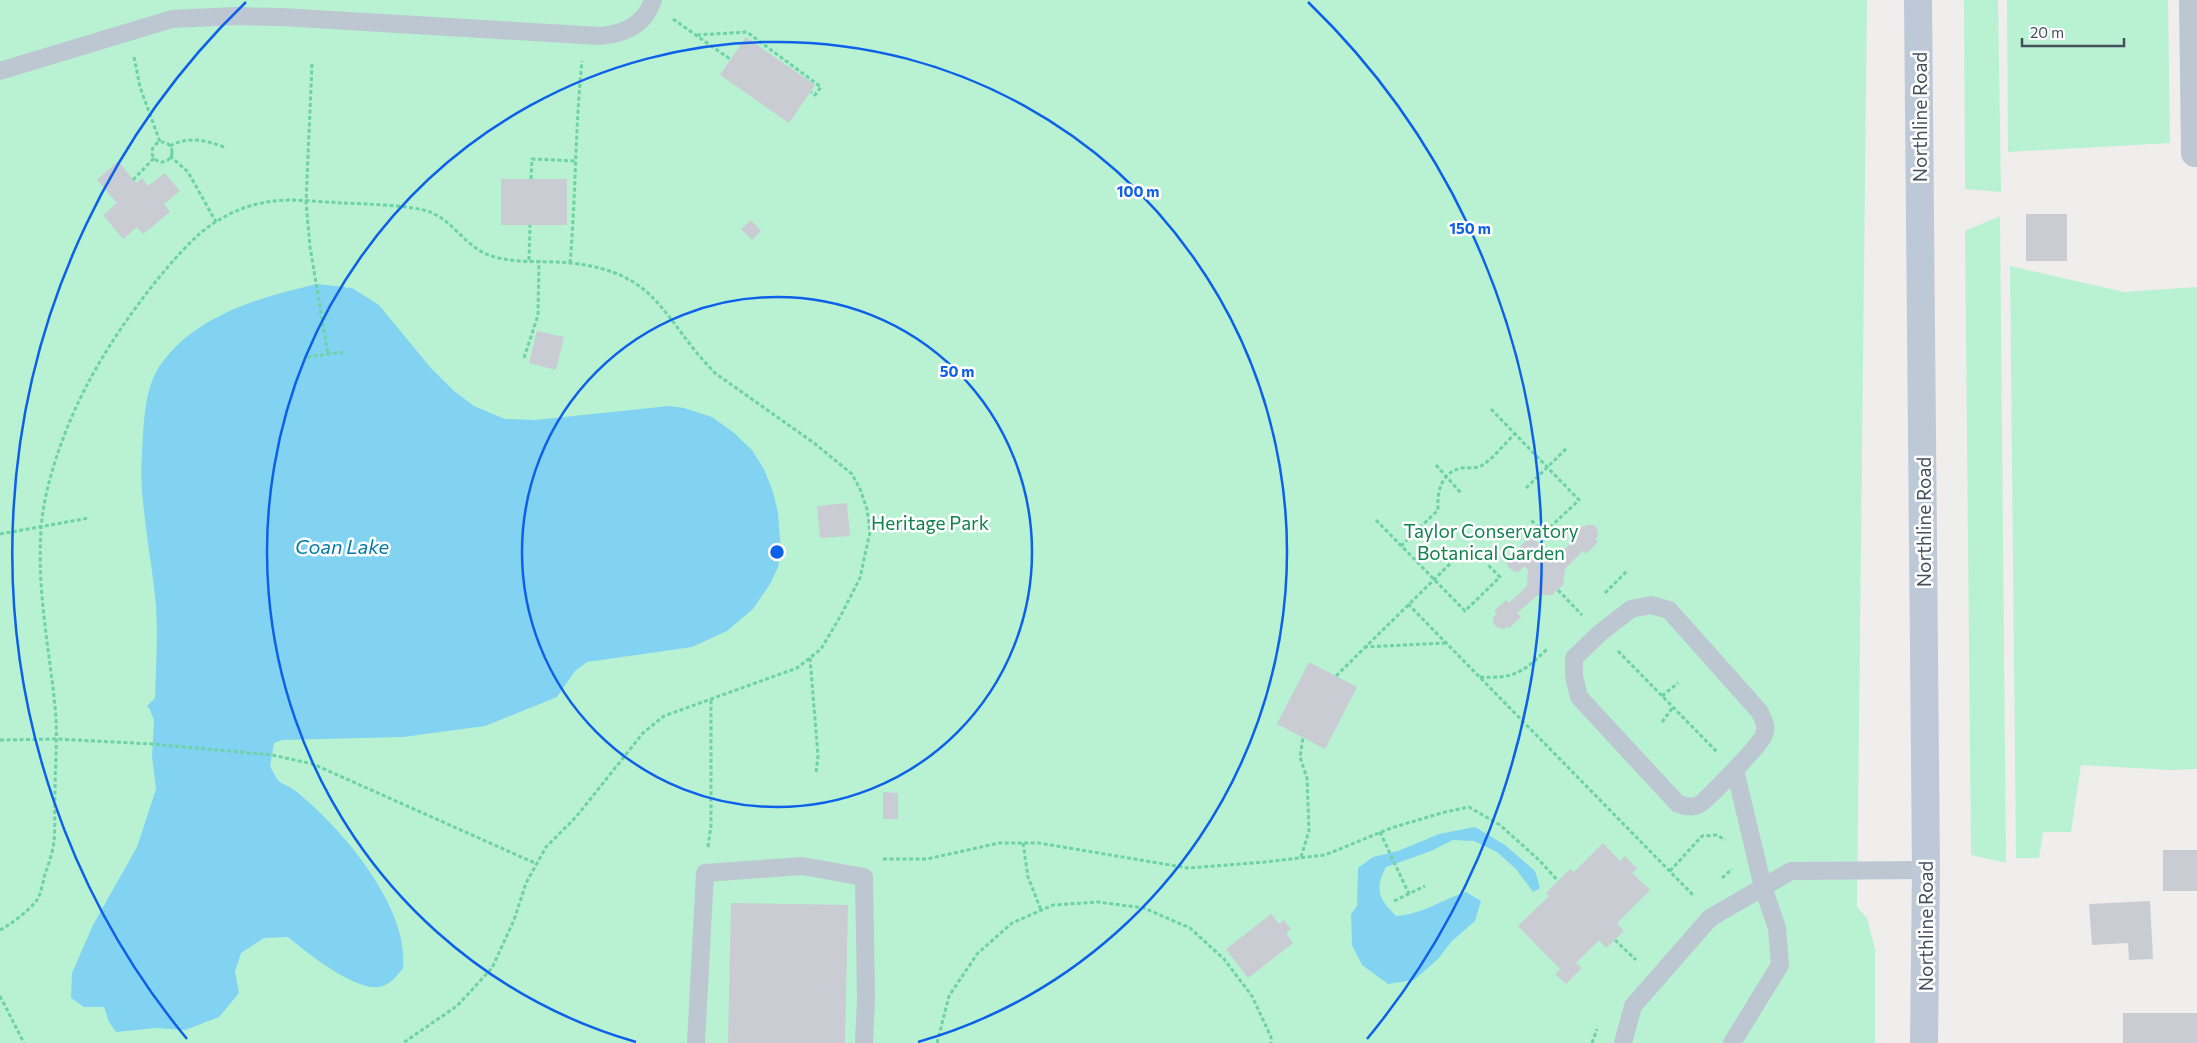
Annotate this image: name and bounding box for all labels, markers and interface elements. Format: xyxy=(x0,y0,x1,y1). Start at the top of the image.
scale bar xyxy=(2022,15,2124,47)
text: 20 m xyxy=(2030,23,2064,41)
street label: Northline Road xyxy=(1908,52,1931,182)
text: 100 m xyxy=(1117,182,1159,200)
text: 150 m xyxy=(1449,219,1491,237)
text: 50 m xyxy=(940,362,974,380)
street label: Northline Road xyxy=(1912,457,1935,587)
park label: Heritage Park xyxy=(871,511,989,534)
park label: Taylor Conservatory Botanical Garden xyxy=(1404,519,1579,564)
water label: Coan Lake xyxy=(295,534,390,558)
centre of rings xyxy=(768,543,786,561)
street label: Northline Road xyxy=(1914,861,1937,991)

